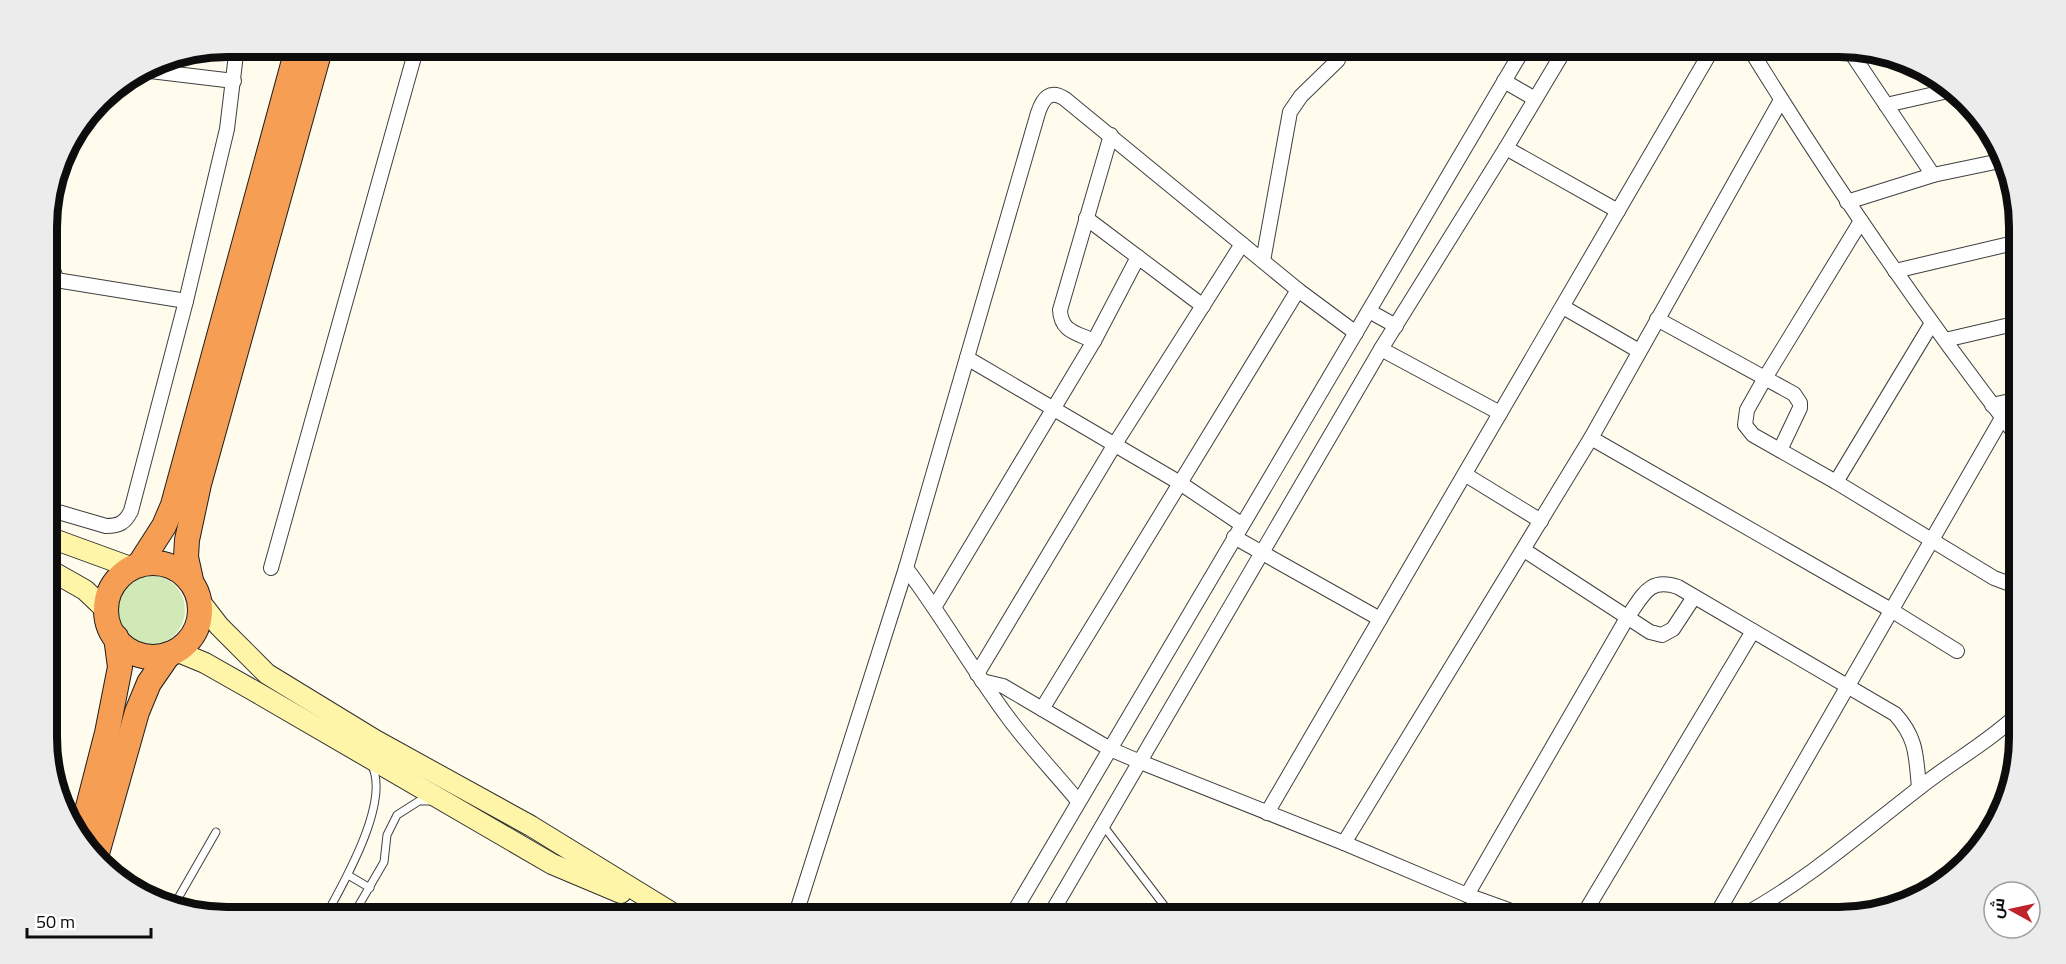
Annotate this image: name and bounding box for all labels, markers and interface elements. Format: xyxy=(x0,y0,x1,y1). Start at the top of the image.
north arrow xyxy=(1982,880,2042,940)
text: ش xyxy=(1981,896,2013,920)
scale bar xyxy=(27,901,152,939)
text: 50 m xyxy=(36,905,75,938)

